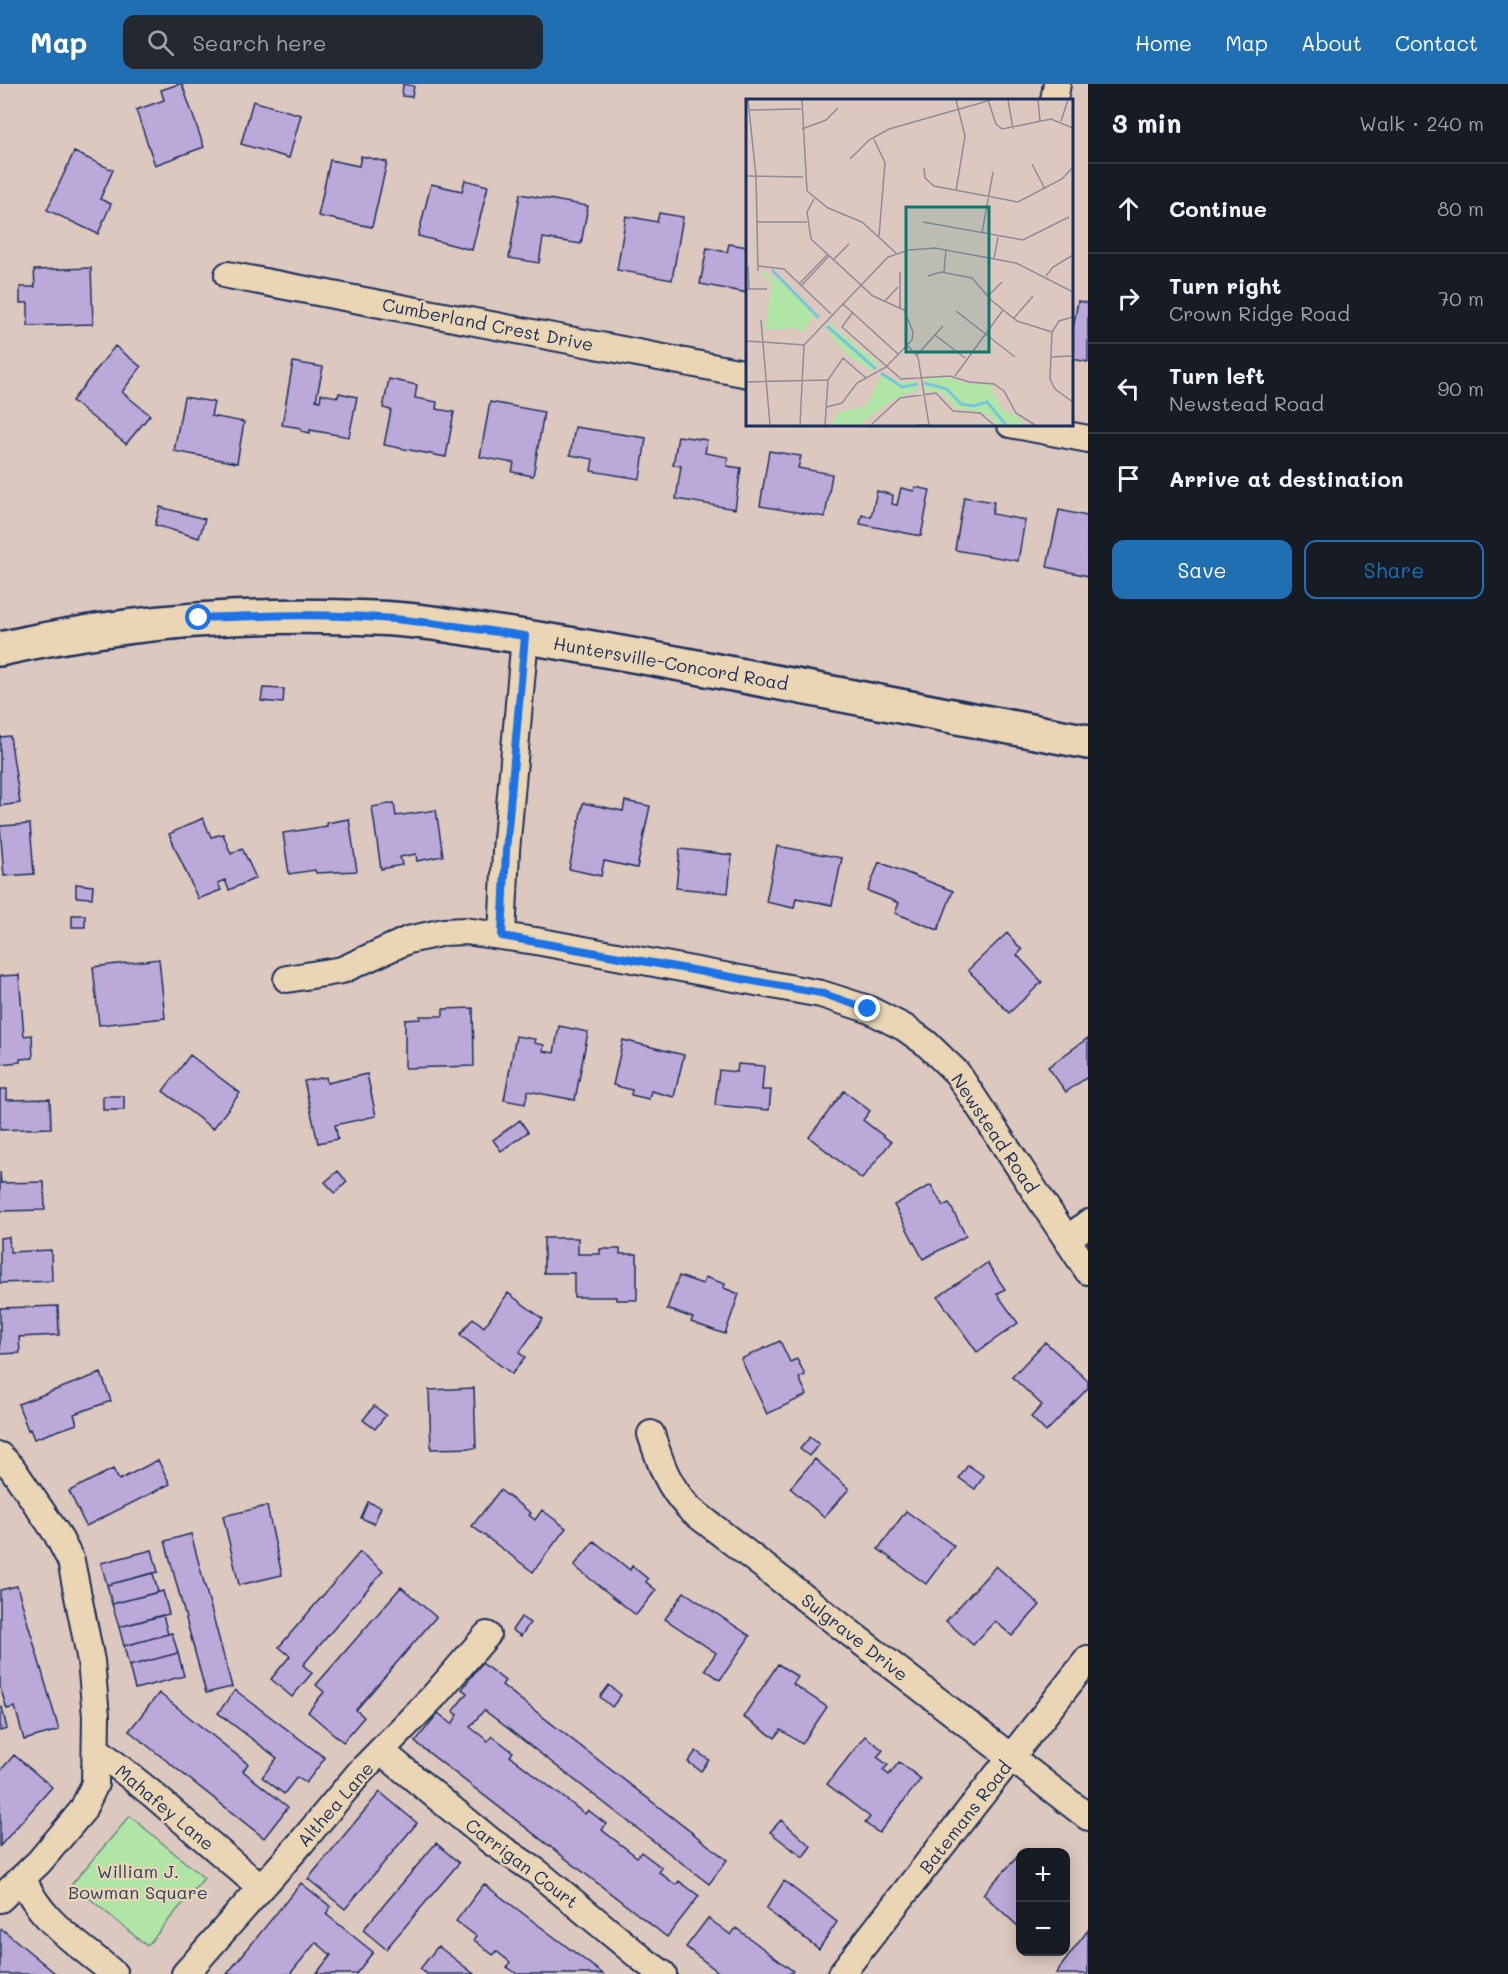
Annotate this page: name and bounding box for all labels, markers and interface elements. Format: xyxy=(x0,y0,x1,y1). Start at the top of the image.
search box xyxy=(123,15,543,69)
text: Map xyxy=(30,24,87,60)
icon: search xyxy=(144,26,177,59)
text: Search here xyxy=(192,28,326,57)
text: Home xyxy=(1135,29,1192,56)
text: Map xyxy=(1225,29,1268,56)
text: About xyxy=(1301,29,1362,56)
text: Contact xyxy=(1395,29,1478,56)
inset map xyxy=(746,99,1073,426)
text: 3 min xyxy=(1112,106,1181,140)
text: Walk · 240 m xyxy=(1359,110,1484,136)
icon: ahead xyxy=(1112,192,1145,225)
text: Continue xyxy=(1169,194,1267,223)
text: 80 m xyxy=(1437,195,1484,221)
text: Turn right xyxy=(1169,271,1281,300)
icon: right xyxy=(1112,282,1145,315)
text: 70 m xyxy=(1438,285,1484,311)
street label: Cumberland Crest Drive xyxy=(380,292,596,356)
text: Crown Ridge Road xyxy=(1169,300,1350,326)
text: Turn left xyxy=(1169,361,1265,390)
icon: left xyxy=(1112,372,1145,405)
text: 90 m xyxy=(1438,375,1484,401)
text: Newstead Road xyxy=(1169,390,1324,416)
icon: arrive xyxy=(1112,462,1145,495)
text: Arrive at destination xyxy=(1169,464,1404,493)
button: Save xyxy=(1112,540,1292,599)
button: Share xyxy=(1304,540,1484,599)
route start xyxy=(185,604,211,630)
street label: Huntersville-Concord Road xyxy=(552,631,790,695)
route end xyxy=(854,995,880,1021)
street label: Newstead Road xyxy=(946,1068,1044,1198)
street label: Sulgrave Drive xyxy=(797,1588,913,1686)
street label: Batemans Road xyxy=(914,1756,1016,1878)
street label: Althea Lane xyxy=(292,1757,378,1851)
street label: Mahafey Lane xyxy=(111,1759,219,1855)
street label: Carrigan Court xyxy=(461,1813,583,1913)
map controls xyxy=(1016,1848,1070,1956)
button: + xyxy=(1016,1848,1070,1902)
park label: William J. Bowman Square xyxy=(68,1859,208,1904)
button: − xyxy=(1016,1902,1070,1956)

